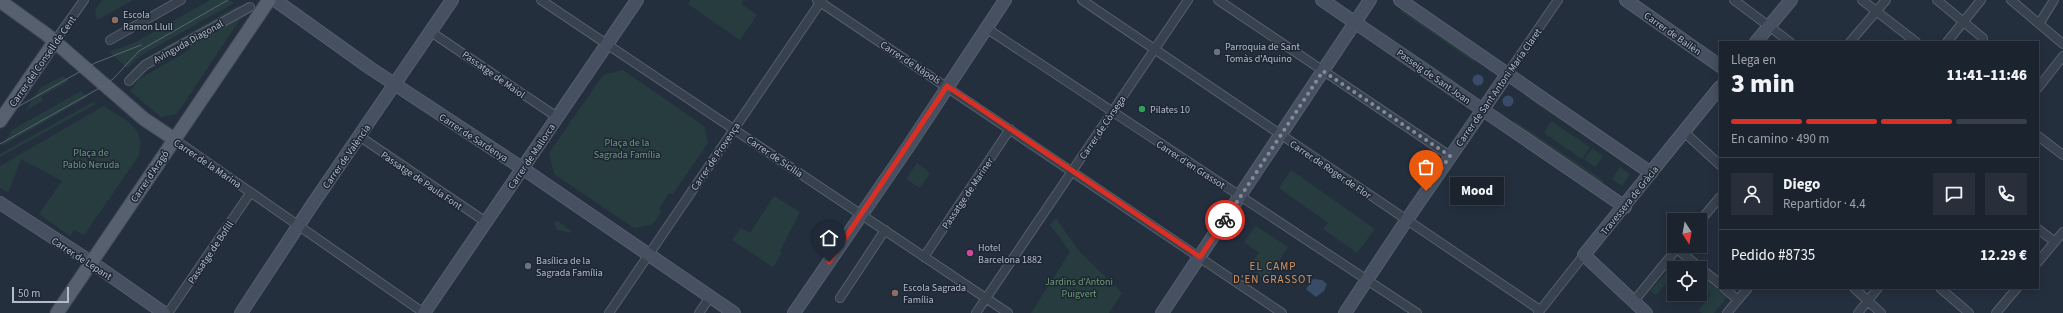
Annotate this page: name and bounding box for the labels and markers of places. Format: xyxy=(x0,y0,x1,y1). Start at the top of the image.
place label: Escola Ramon Llull xyxy=(123,8,173,34)
marker: Escola Ramon Llull xyxy=(110,15,120,25)
place label: Parroquia de Sant Tomàs d'Aquino xyxy=(1225,40,1300,66)
marker: Parroquia de Sant Tomàs d'Aquino xyxy=(1212,47,1222,57)
place label: Pilates 10 xyxy=(1150,103,1190,117)
marker: Pilates 10 xyxy=(1137,104,1147,114)
pin xyxy=(1409,150,1443,191)
callout: Mood xyxy=(1450,177,1504,205)
pin xyxy=(812,221,846,262)
place label: Hotel Barcelona 1882 xyxy=(978,241,1042,267)
marker: Hotel Barcelona 1882 xyxy=(965,248,975,258)
place label: Basílica de la Sagrada Família xyxy=(536,254,603,280)
marker: Basílica de la Sagrada Família xyxy=(523,261,533,271)
place label: Escola Sagrada Família xyxy=(903,281,966,307)
marker: Escola Sagrada Família xyxy=(890,288,900,298)

